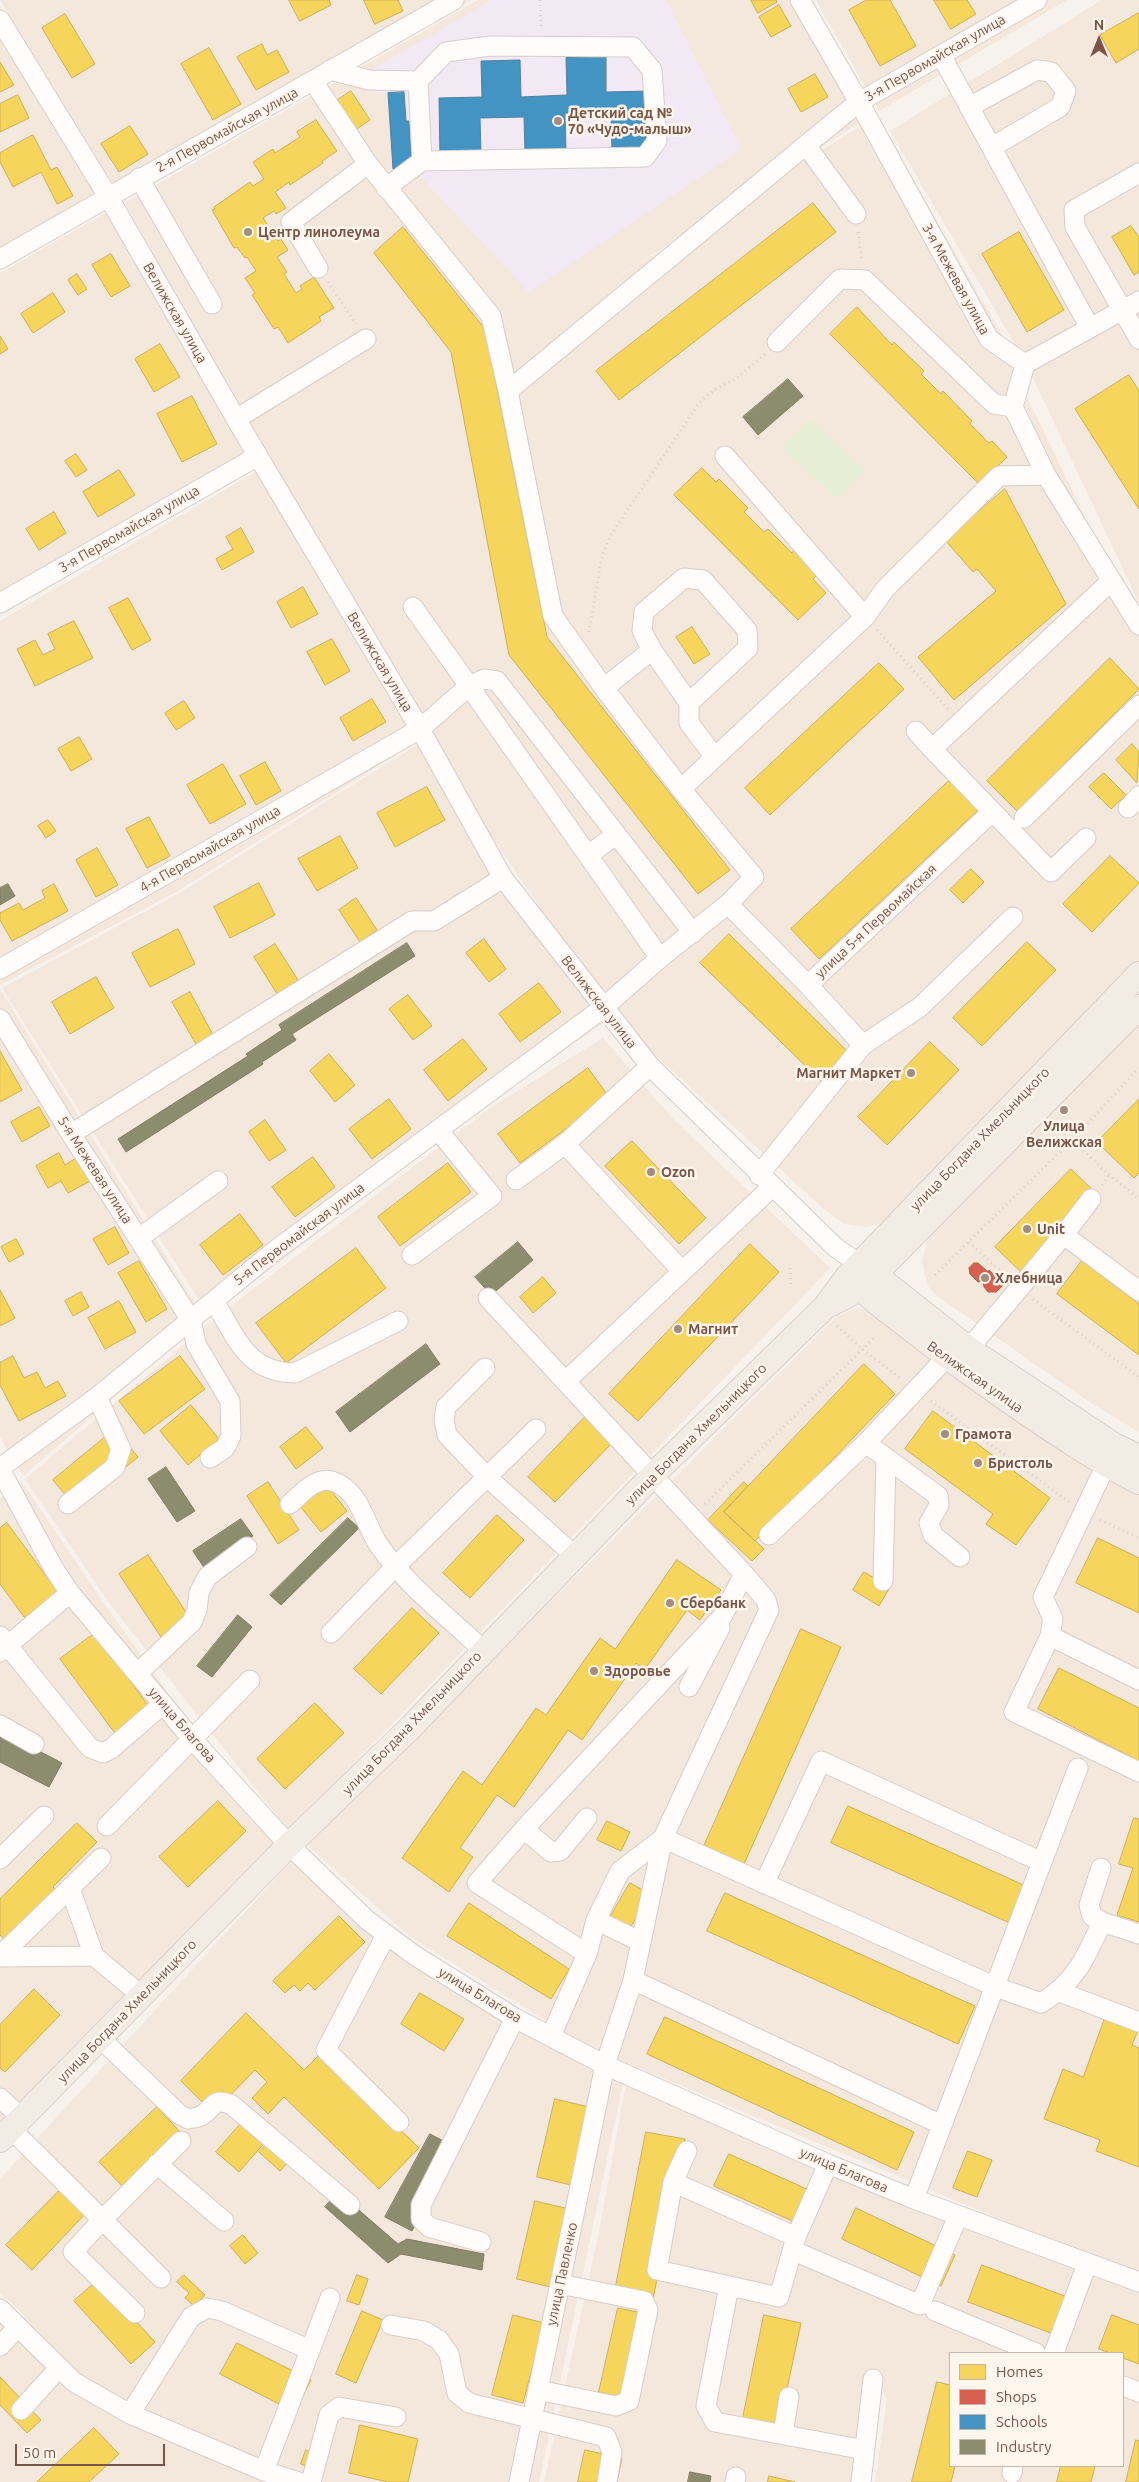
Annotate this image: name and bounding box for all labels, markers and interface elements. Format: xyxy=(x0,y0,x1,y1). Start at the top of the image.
street label: 3-я Первомайская улица xyxy=(862,11,1008,105)
north arrow xyxy=(1074,15,1124,65)
text: N xyxy=(1094,17,1104,33)
street label: 2-я Первомайская улица xyxy=(153,84,301,176)
place label: Детский сад № 70 «Чудо-малыш» xyxy=(568,105,692,138)
marker: Детский сад № 70 «Чудо-малыш» xyxy=(552,115,564,127)
street label: 3-я Межевая улица xyxy=(918,221,994,337)
place label: Центр линолеума xyxy=(258,224,380,240)
marker: Центр линолеума xyxy=(242,226,254,238)
street label: Велижская улица xyxy=(139,260,211,366)
street label: 3-я Первомайская улица xyxy=(56,482,202,576)
street label: Велижская улица xyxy=(344,609,416,715)
street label: 4-я Первомайская улица xyxy=(137,802,283,896)
street label: улица 5-я Первомайская xyxy=(812,860,940,982)
street label: Велижская улица xyxy=(558,952,640,1052)
street label: улица Богдана Хмельницкого xyxy=(907,1064,1053,1214)
place label: Магнит Маркет xyxy=(796,1065,901,1081)
marker: Магнит Маркет xyxy=(905,1067,917,1079)
marker: Улица Велижская xyxy=(1058,1104,1070,1116)
street label: 5-я Межевая улица xyxy=(54,1113,136,1227)
place label: Улица Велижская xyxy=(1026,1118,1102,1150)
place label: Ozon xyxy=(661,1164,695,1180)
marker: Ozon xyxy=(645,1166,657,1178)
street label: 5-я Первомайская улица xyxy=(230,1179,368,1289)
place label: Unit xyxy=(1037,1221,1065,1237)
marker: Unit xyxy=(1021,1223,1033,1235)
place label: Хлебница xyxy=(995,1270,1063,1286)
marker: Хлебница xyxy=(979,1272,991,1284)
place label: Магнит xyxy=(688,1321,738,1337)
marker: Магнит xyxy=(672,1323,684,1335)
street label: Велижская улица xyxy=(924,1338,1026,1416)
street label: улица Богдана Хмельницкого xyxy=(622,1360,770,1508)
place label: Грамота xyxy=(955,1426,1012,1442)
marker: Грамота xyxy=(939,1428,951,1440)
place label: Бристоль xyxy=(988,1455,1053,1471)
marker: Бристоль xyxy=(972,1457,984,1469)
place label: Сбербанк xyxy=(680,1595,746,1611)
marker: Сбербанк xyxy=(664,1597,676,1609)
street label: улица Богдана Хмельницкого xyxy=(339,1648,485,1798)
place label: Здоровье xyxy=(604,1663,671,1679)
marker: Здоровье xyxy=(588,1665,600,1677)
street label: улица Благова xyxy=(145,1684,219,1766)
street label: улица Богдана Хмельницкого xyxy=(54,1936,200,2086)
street label: улица Благова xyxy=(435,1964,525,2026)
street label: улица Благова xyxy=(797,2144,891,2196)
street label: улица Павленко xyxy=(543,2221,581,2327)
legend xyxy=(949,2352,1124,2467)
text: Homes xyxy=(996,2363,1043,2380)
text: Shops xyxy=(996,2388,1037,2405)
text: Schools xyxy=(996,2413,1047,2430)
scale bar xyxy=(18,2434,168,2466)
text: Industry xyxy=(996,2438,1051,2455)
text: 50 m xyxy=(23,2444,56,2461)

